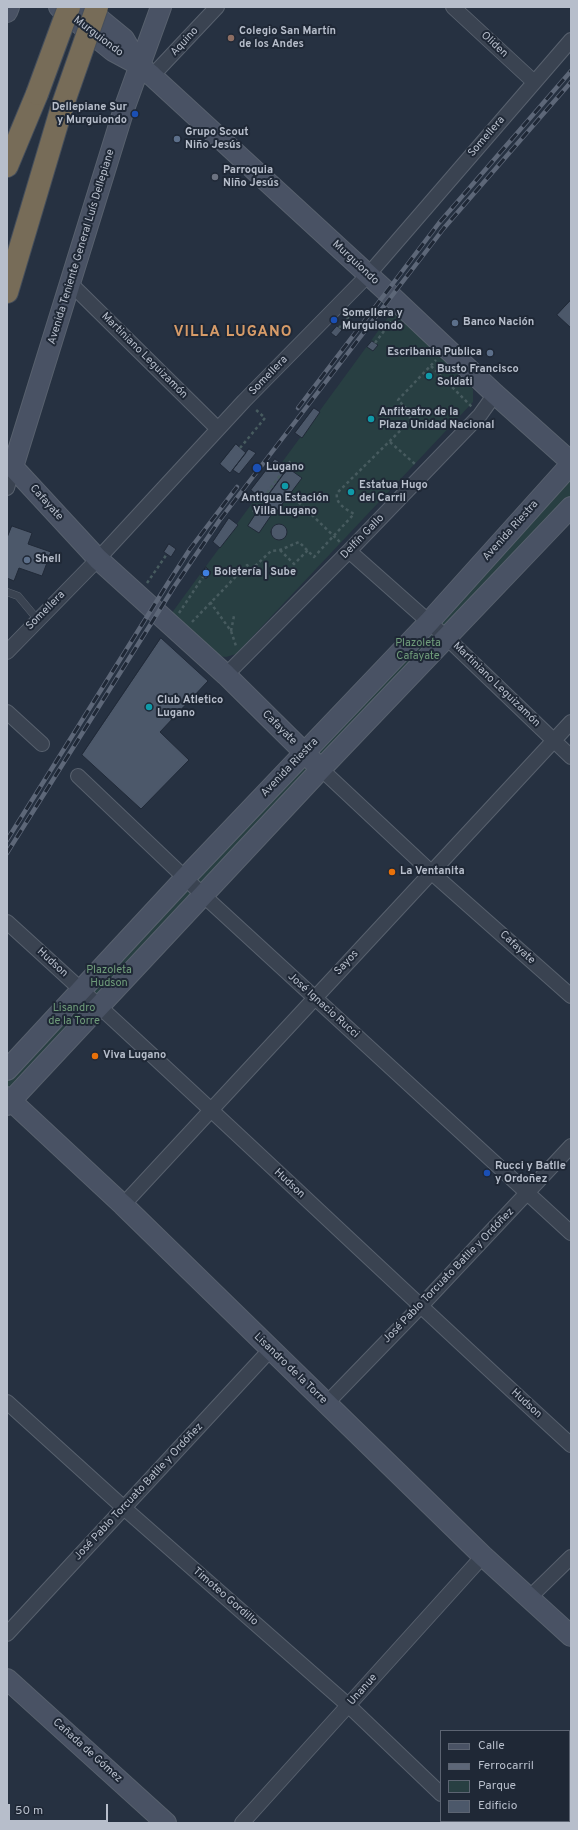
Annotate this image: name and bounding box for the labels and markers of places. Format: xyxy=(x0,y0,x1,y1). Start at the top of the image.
place label: Colegio San Martín de los Andes xyxy=(239,25,336,51)
marker: Colegio San Martín de los Andes xyxy=(226,33,236,43)
place label: Dellepiane Sur y Murguiondo xyxy=(52,101,127,127)
marker: Dellepiane Sur y Murguiondo xyxy=(130,109,140,119)
place label: Grupo Scout Niño Jesús xyxy=(185,126,249,152)
marker: Grupo Scout Niño Jesús xyxy=(172,134,182,144)
place label: Parroquia Niño Jesús xyxy=(223,164,279,190)
marker: Parroquia Niño Jesús xyxy=(210,172,220,182)
place label: Somellera y Murguiondo xyxy=(342,307,403,333)
marker: Somellera y Murguiondo xyxy=(329,315,339,325)
place label: Banco Nación xyxy=(463,316,534,330)
marker: Banco Nación xyxy=(450,318,460,328)
place label: Escribania Publica xyxy=(387,346,482,360)
marker: Escribania Publica xyxy=(485,348,495,358)
place label: Busto Francisco Soldati xyxy=(437,363,519,389)
marker: Busto Francisco Soldati xyxy=(424,371,434,381)
place label: Anfiteatro de la Plaza Unidad Nacional xyxy=(379,406,494,432)
marker: Anfiteatro de la Plaza Unidad Nacional xyxy=(366,414,376,424)
place label: Lugano xyxy=(266,461,304,475)
marker: Lugano xyxy=(251,462,263,474)
place label: Estatua Hugo del Carril xyxy=(359,479,428,505)
marker: Antigua Estación Villa Lugano xyxy=(280,481,290,491)
marker: Estatua Hugo del Carril xyxy=(346,487,356,497)
place label: Antigua Estación Villa Lugano xyxy=(241,492,329,518)
place label: Shell xyxy=(35,553,61,567)
marker: Shell xyxy=(22,555,32,565)
place label: Boletería | Sube xyxy=(214,566,296,580)
marker: Boletería | Sube xyxy=(201,568,211,578)
place label: Club Atletico Lugano xyxy=(157,694,223,720)
marker: Club Atletico Lugano xyxy=(144,702,154,712)
place label: La Ventanita xyxy=(400,865,465,879)
marker: La Ventanita xyxy=(387,867,397,877)
place label: Viva Lugano xyxy=(103,1049,166,1063)
marker: Viva Lugano xyxy=(90,1051,100,1061)
place label: Rucci y Batlle y Ordoñez xyxy=(495,1160,566,1186)
marker: Rucci y Batlle y Ordoñez xyxy=(482,1168,492,1178)

